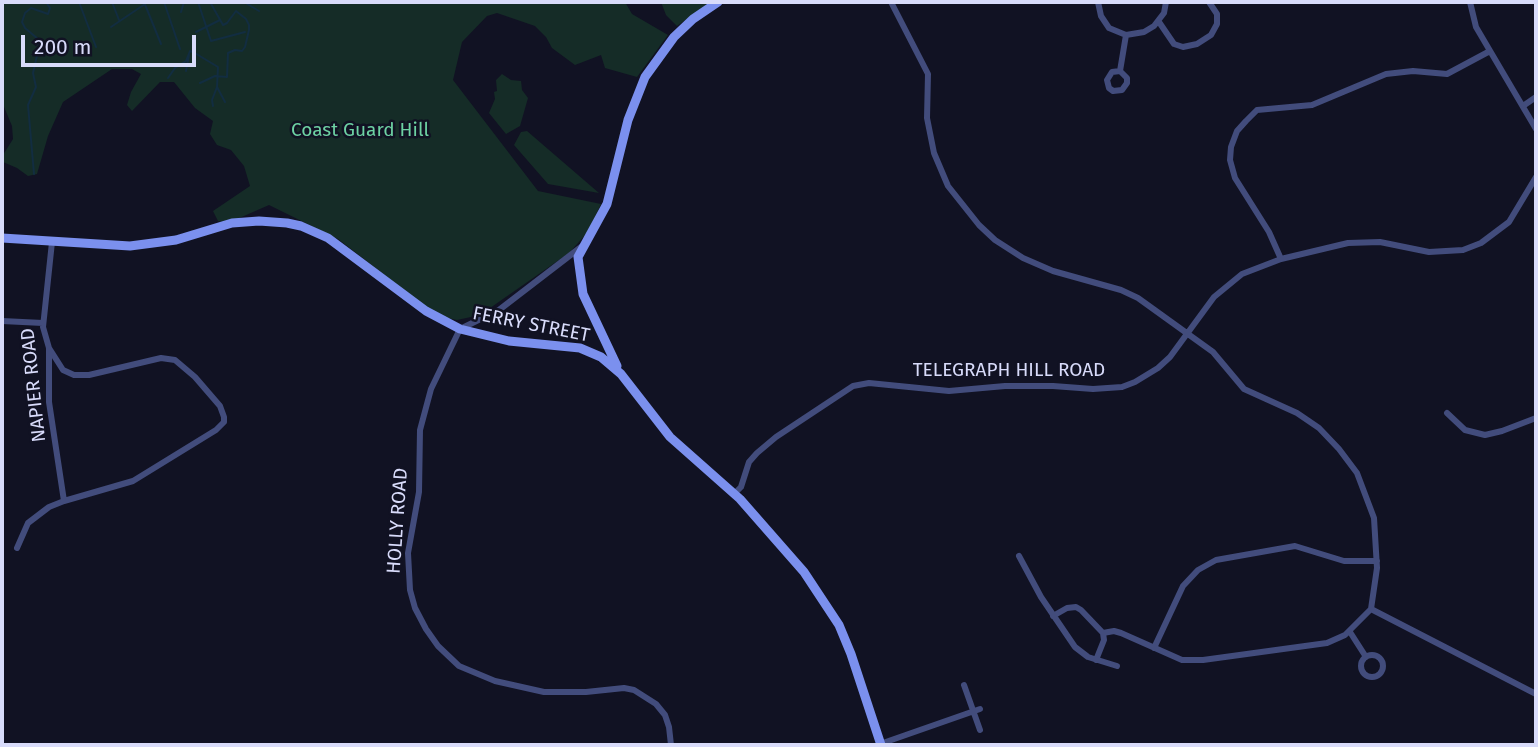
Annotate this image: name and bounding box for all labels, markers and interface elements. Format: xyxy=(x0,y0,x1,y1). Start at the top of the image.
scale bar xyxy=(24,21,200,65)
text: 200 m xyxy=(34,34,91,60)
park label: Coast Guard Hill xyxy=(291,120,429,142)
street label: FERRY STREET xyxy=(470,302,592,348)
street label: NAPIER ROAD xyxy=(17,327,51,443)
street label: TELEGRAPH HILL ROAD xyxy=(913,360,1105,382)
street label: HOLLY ROAD xyxy=(383,467,413,575)

